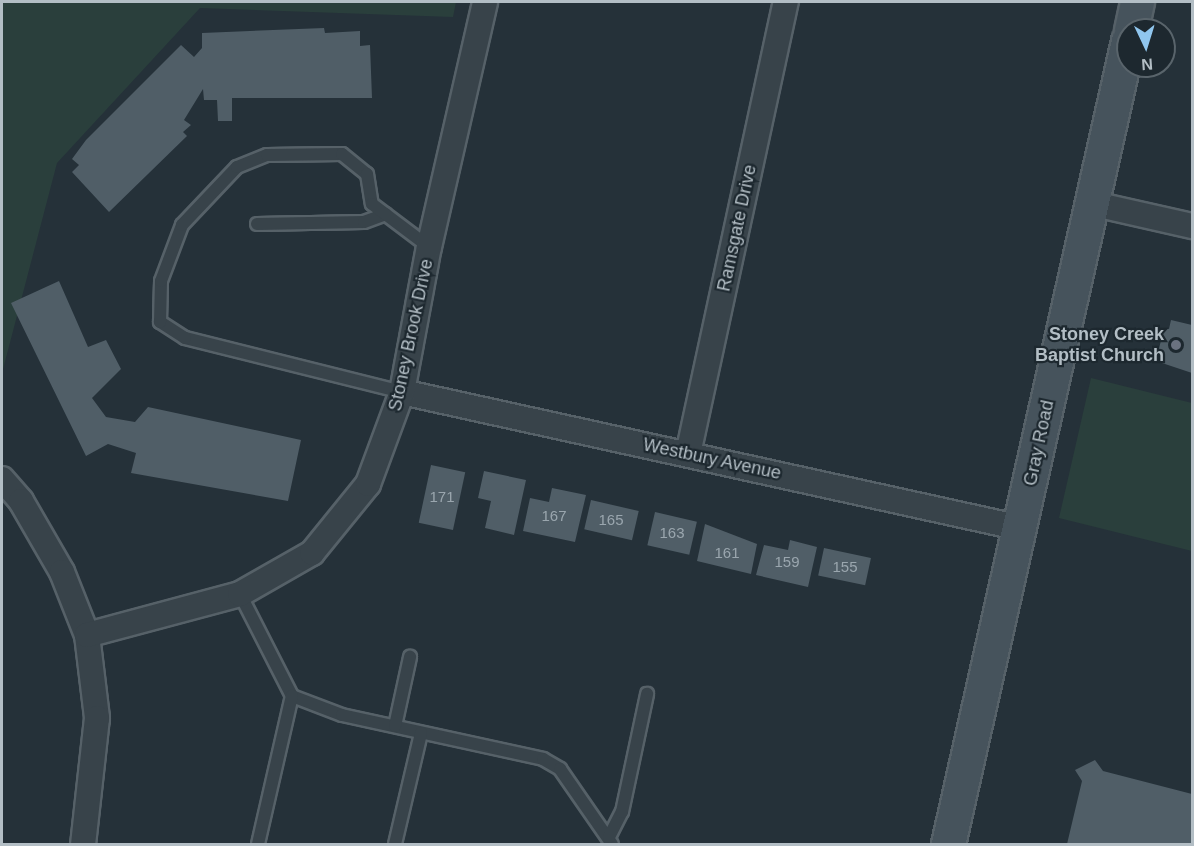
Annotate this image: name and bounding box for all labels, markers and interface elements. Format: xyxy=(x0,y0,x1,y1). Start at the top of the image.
north arrow xyxy=(1116,18,1176,78)
text: N xyxy=(1141,56,1154,73)
street label: Ramsgate Drive xyxy=(713,163,761,293)
street label: Stoney Brook Drive xyxy=(384,257,438,413)
place label: Stoney Creek Baptist Church xyxy=(1035,324,1164,366)
marker: Stoney Creek Baptist Church xyxy=(1169,338,1183,352)
street label: Gray Road xyxy=(1019,398,1059,488)
street label: Westbury Avenue xyxy=(641,434,783,484)
house number: 171 xyxy=(429,488,455,506)
house number: 167 xyxy=(541,507,567,525)
house number: 165 xyxy=(598,511,624,529)
house number: 163 xyxy=(659,524,685,542)
house number: 161 xyxy=(714,544,740,562)
house number: 159 xyxy=(774,553,800,571)
house number: 155 xyxy=(832,558,858,576)

